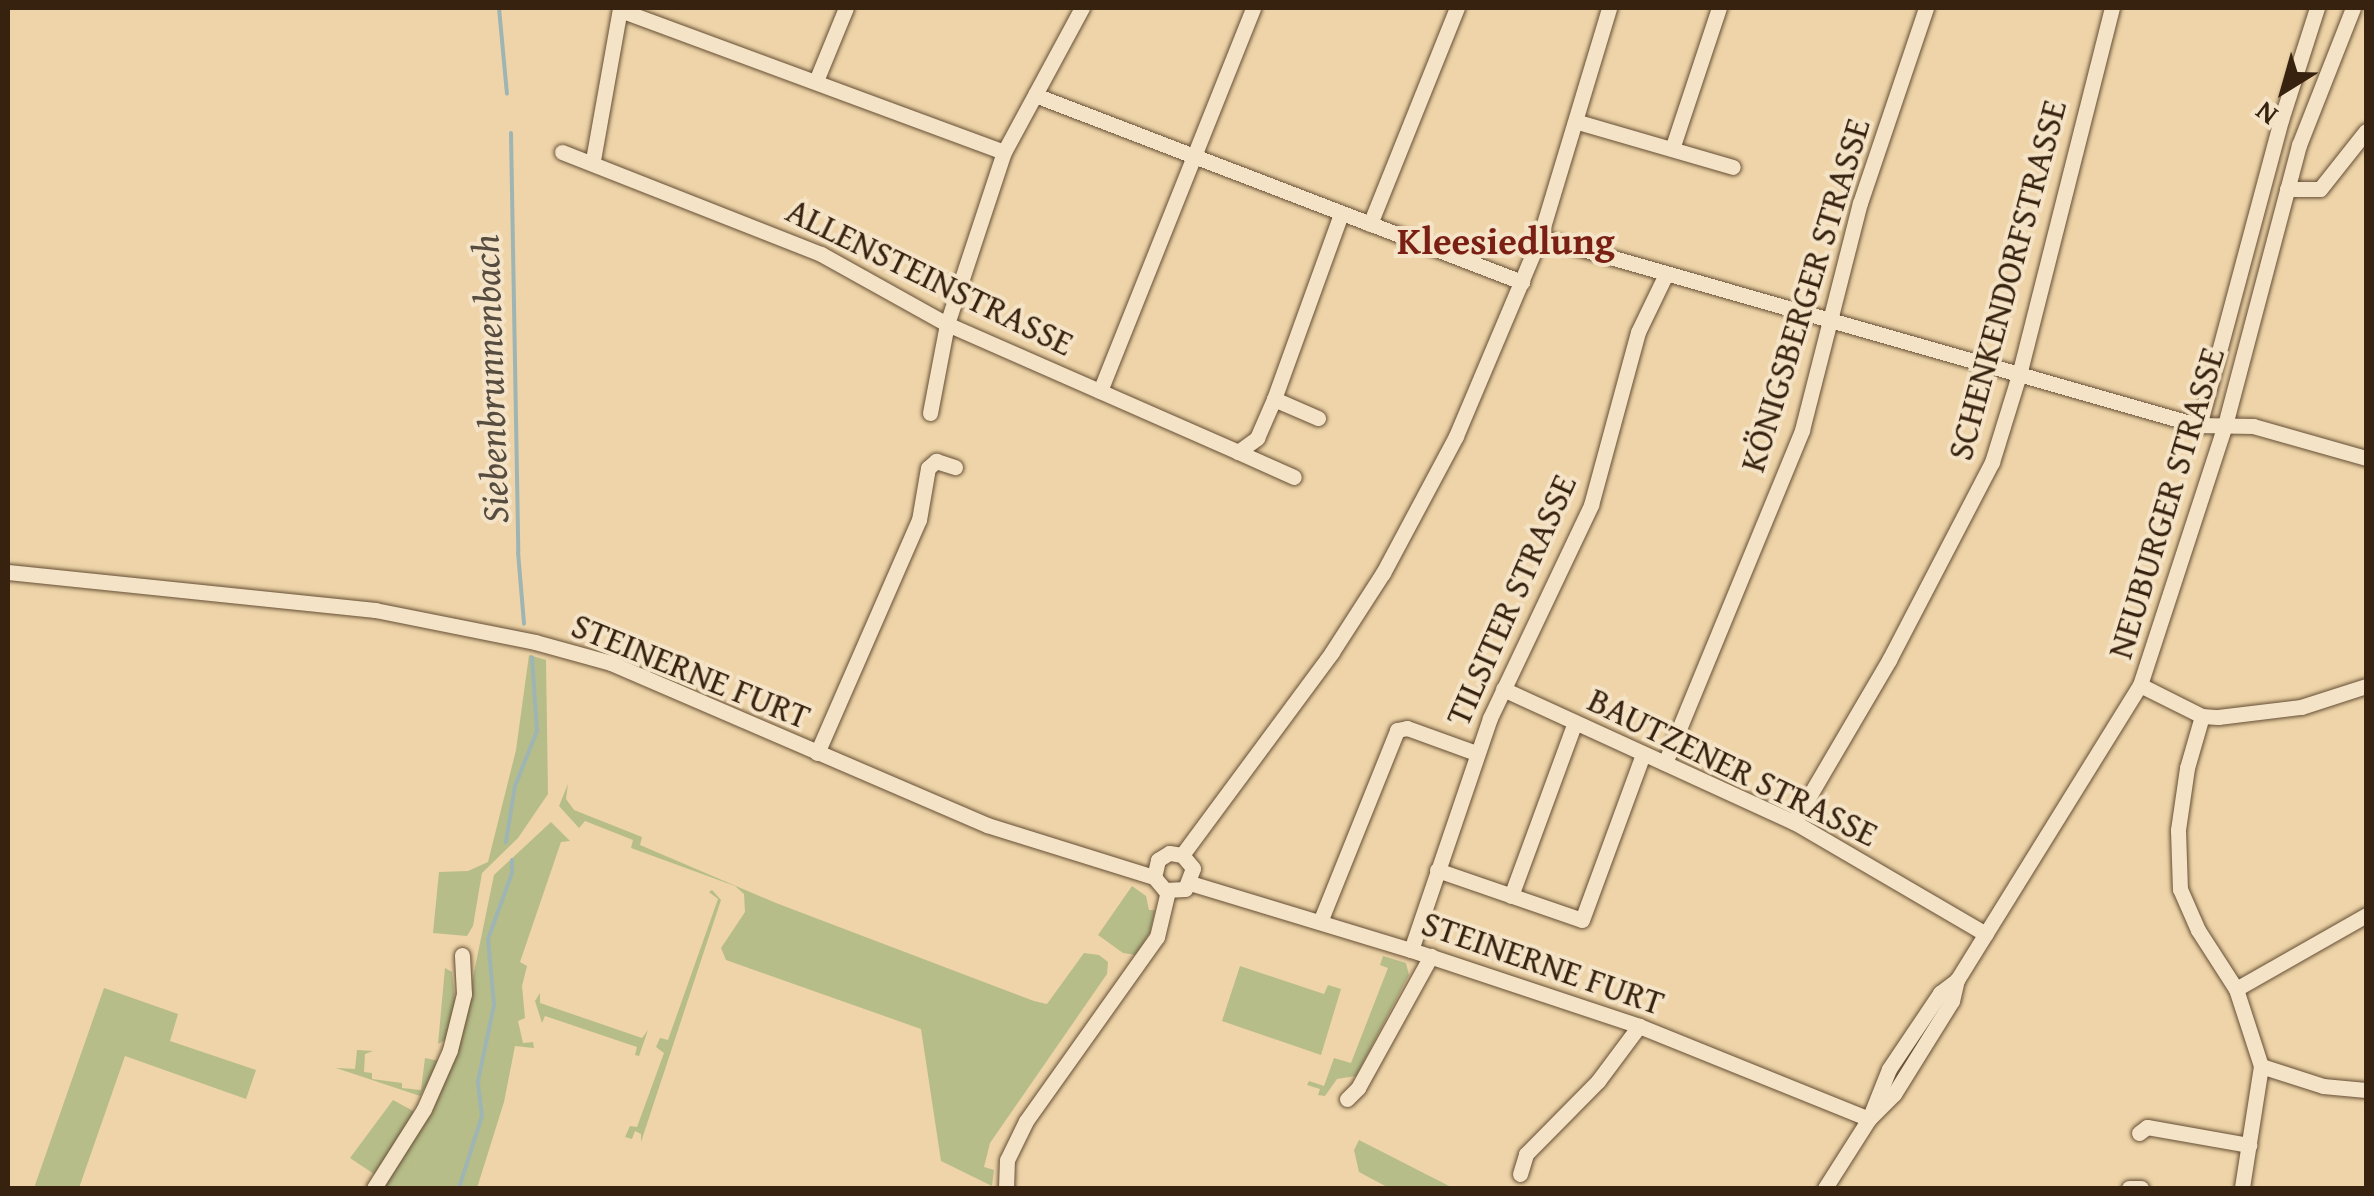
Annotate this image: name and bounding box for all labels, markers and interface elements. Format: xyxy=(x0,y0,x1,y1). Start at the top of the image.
north arrow xyxy=(2234,40,2334,140)
text: N xyxy=(2246,92,2285,136)
street label: SCHENKENDORFSTRASSE xyxy=(1939,95,2075,465)
street label: KÖNIGSBERGER STRASSE xyxy=(1731,113,1879,477)
street label: ALLENSTEINSTRASSE xyxy=(780,189,1080,365)
district label: Kleesiedlung xyxy=(1397,218,1615,264)
water label: Siebenbrunnenbach xyxy=(462,234,518,524)
street label: NEUBURGER STRASSE xyxy=(2099,342,2233,664)
street label: TILSITER STRASSE xyxy=(1437,468,1585,732)
street label: STEINERNE FURT xyxy=(566,604,816,738)
street label: BAUTZENER STRASSE xyxy=(1581,679,1885,855)
street label: STEINERNE FURT xyxy=(1416,902,1670,1024)

